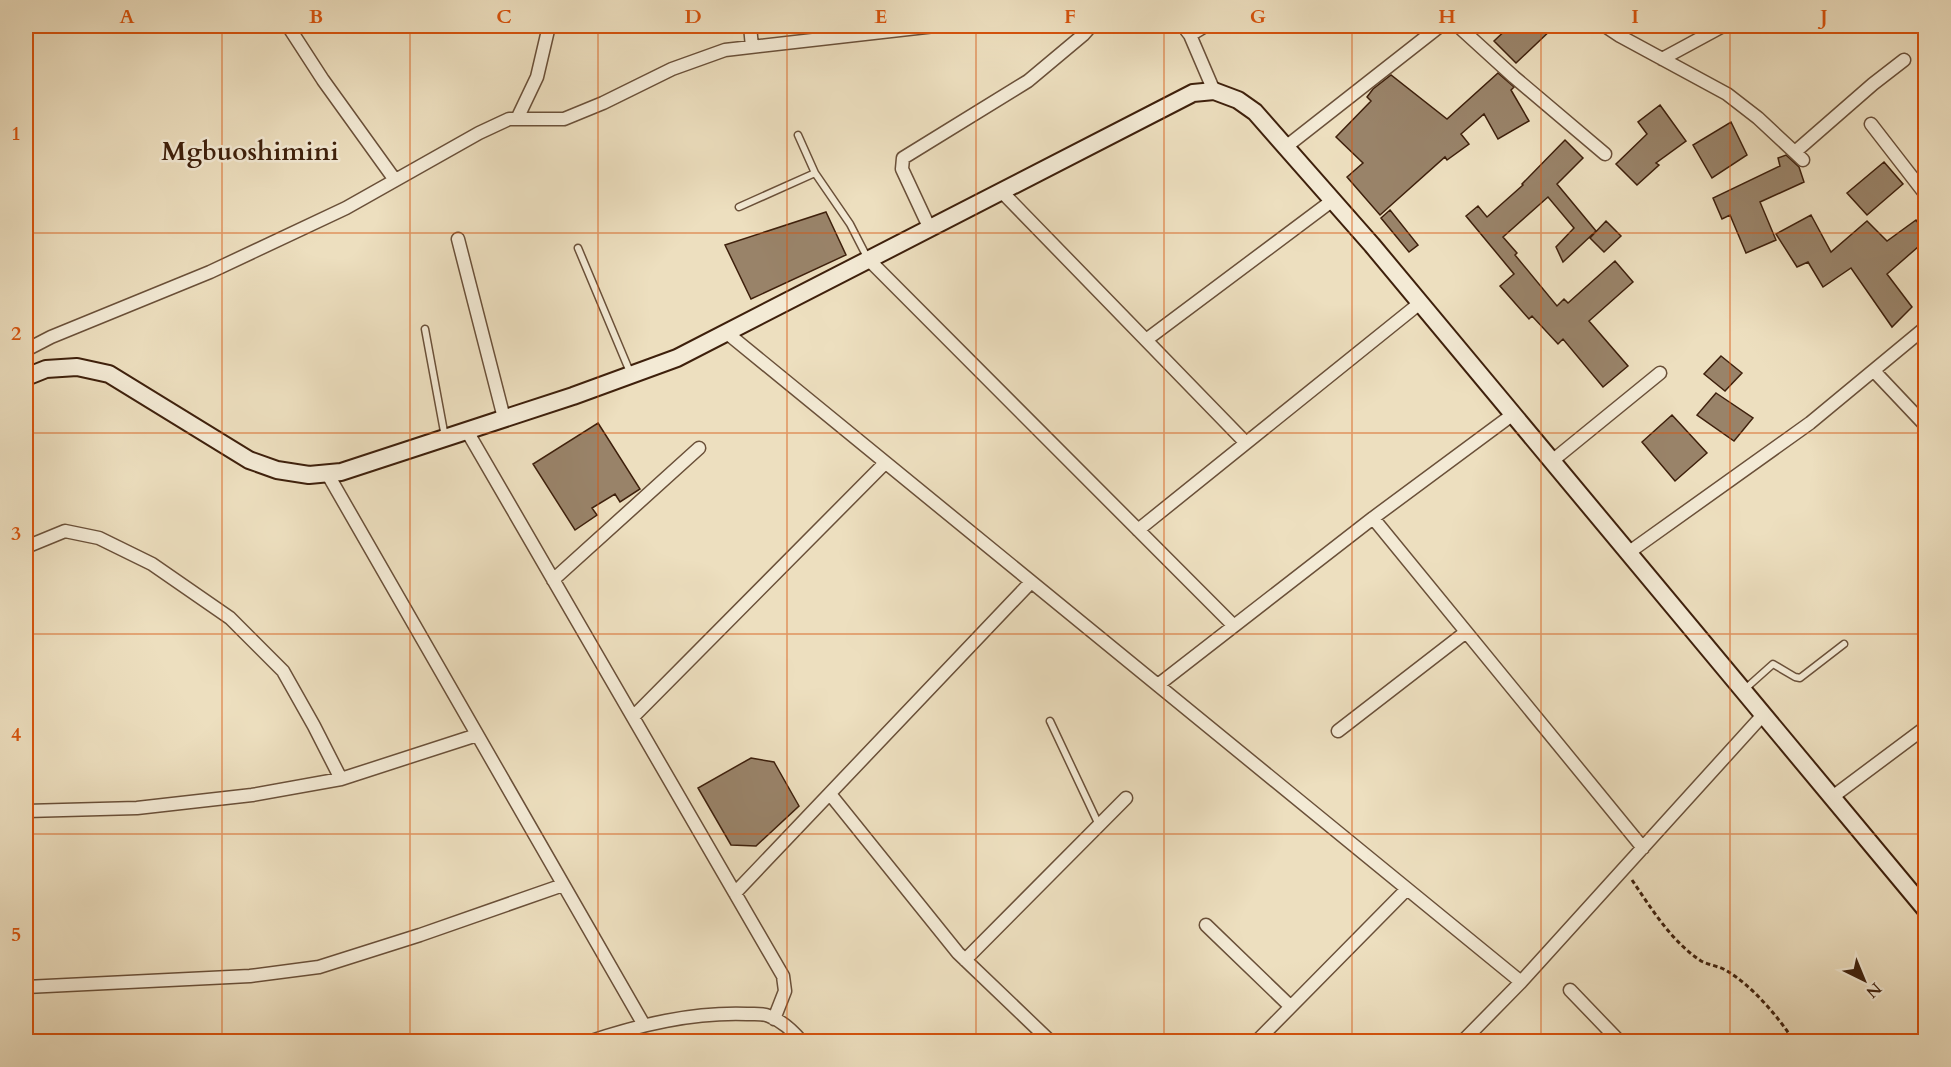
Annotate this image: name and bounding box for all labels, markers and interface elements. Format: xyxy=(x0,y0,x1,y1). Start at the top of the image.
text: A xyxy=(119,3,135,30)
text: B xyxy=(309,3,323,30)
text: C xyxy=(496,3,512,30)
text: D xyxy=(684,3,702,30)
text: E xyxy=(875,3,887,30)
text: F xyxy=(1064,3,1076,30)
text: G xyxy=(1250,3,1266,30)
text: H xyxy=(1438,3,1456,30)
text: I xyxy=(1631,3,1639,30)
text: J xyxy=(1817,3,1828,30)
text: 1 xyxy=(11,120,21,147)
district label: Mgbuoshimini xyxy=(161,134,339,169)
text: 2 xyxy=(11,320,21,347)
text: 3 xyxy=(11,520,21,547)
text: 4 xyxy=(11,721,21,748)
text: 5 xyxy=(11,921,21,948)
north arrow xyxy=(1834,950,1894,1010)
text: N xyxy=(1861,977,1886,1003)

